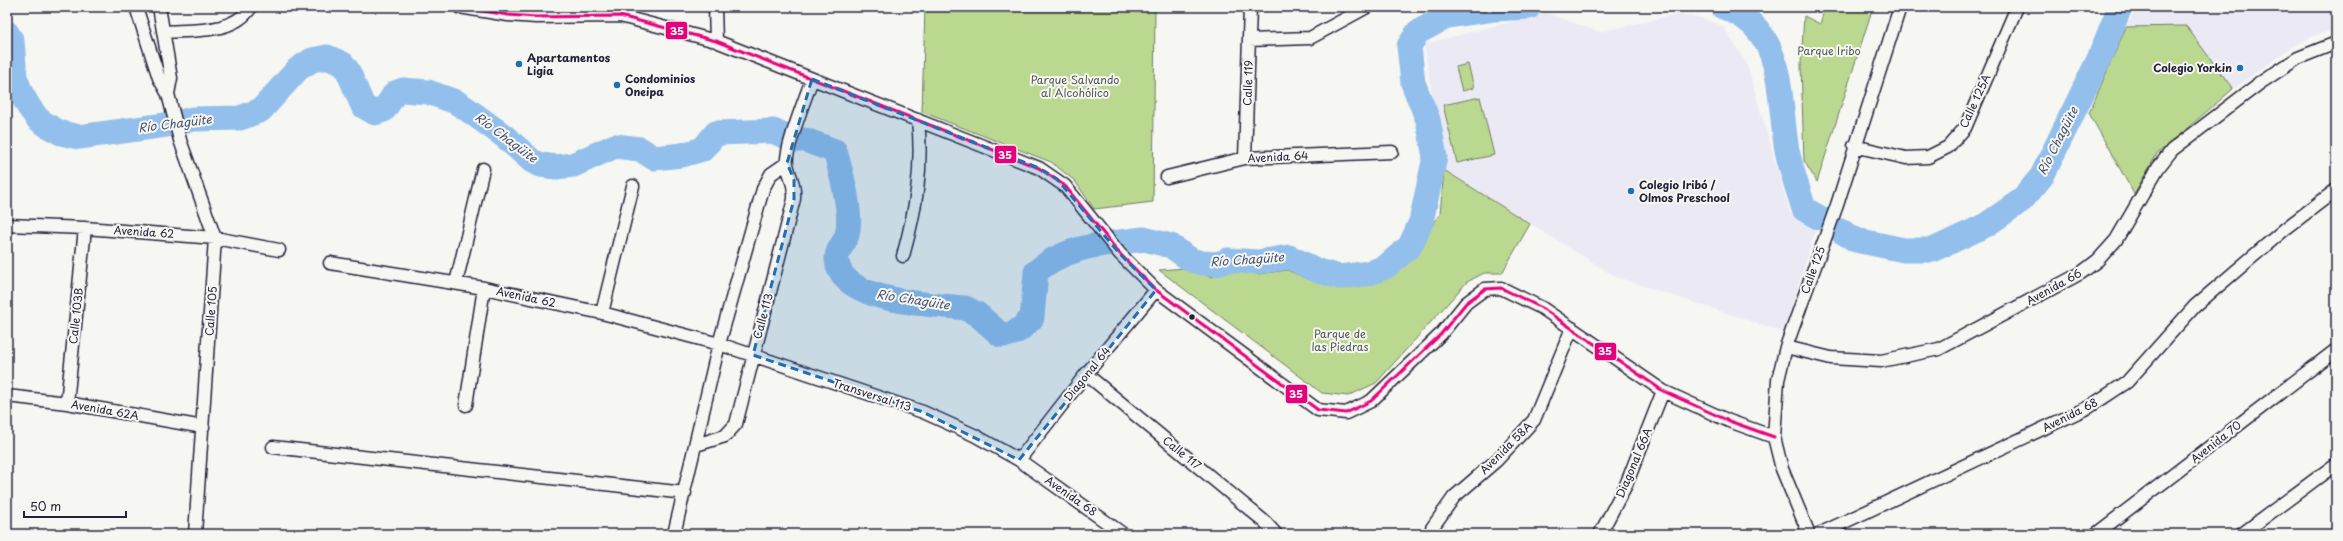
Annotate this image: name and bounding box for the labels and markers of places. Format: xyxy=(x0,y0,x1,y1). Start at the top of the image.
place label: Apartamentos Ligia xyxy=(527,49,611,79)
marker: Apartamentos Ligia xyxy=(514,59,524,69)
place label: Colegio Yorkin xyxy=(2153,59,2232,76)
marker: Colegio Yorkin xyxy=(2235,63,2245,73)
place label: Condominios Oneipa xyxy=(625,70,695,100)
marker: Condominios Oneipa xyxy=(612,80,622,90)
place label: Colegio Iribó / Olmos Preschool xyxy=(1639,176,1730,206)
marker: Colegio Iribó / Olmos Preschool xyxy=(1626,186,1636,196)
unlabelled marker xyxy=(1187,312,1197,322)

